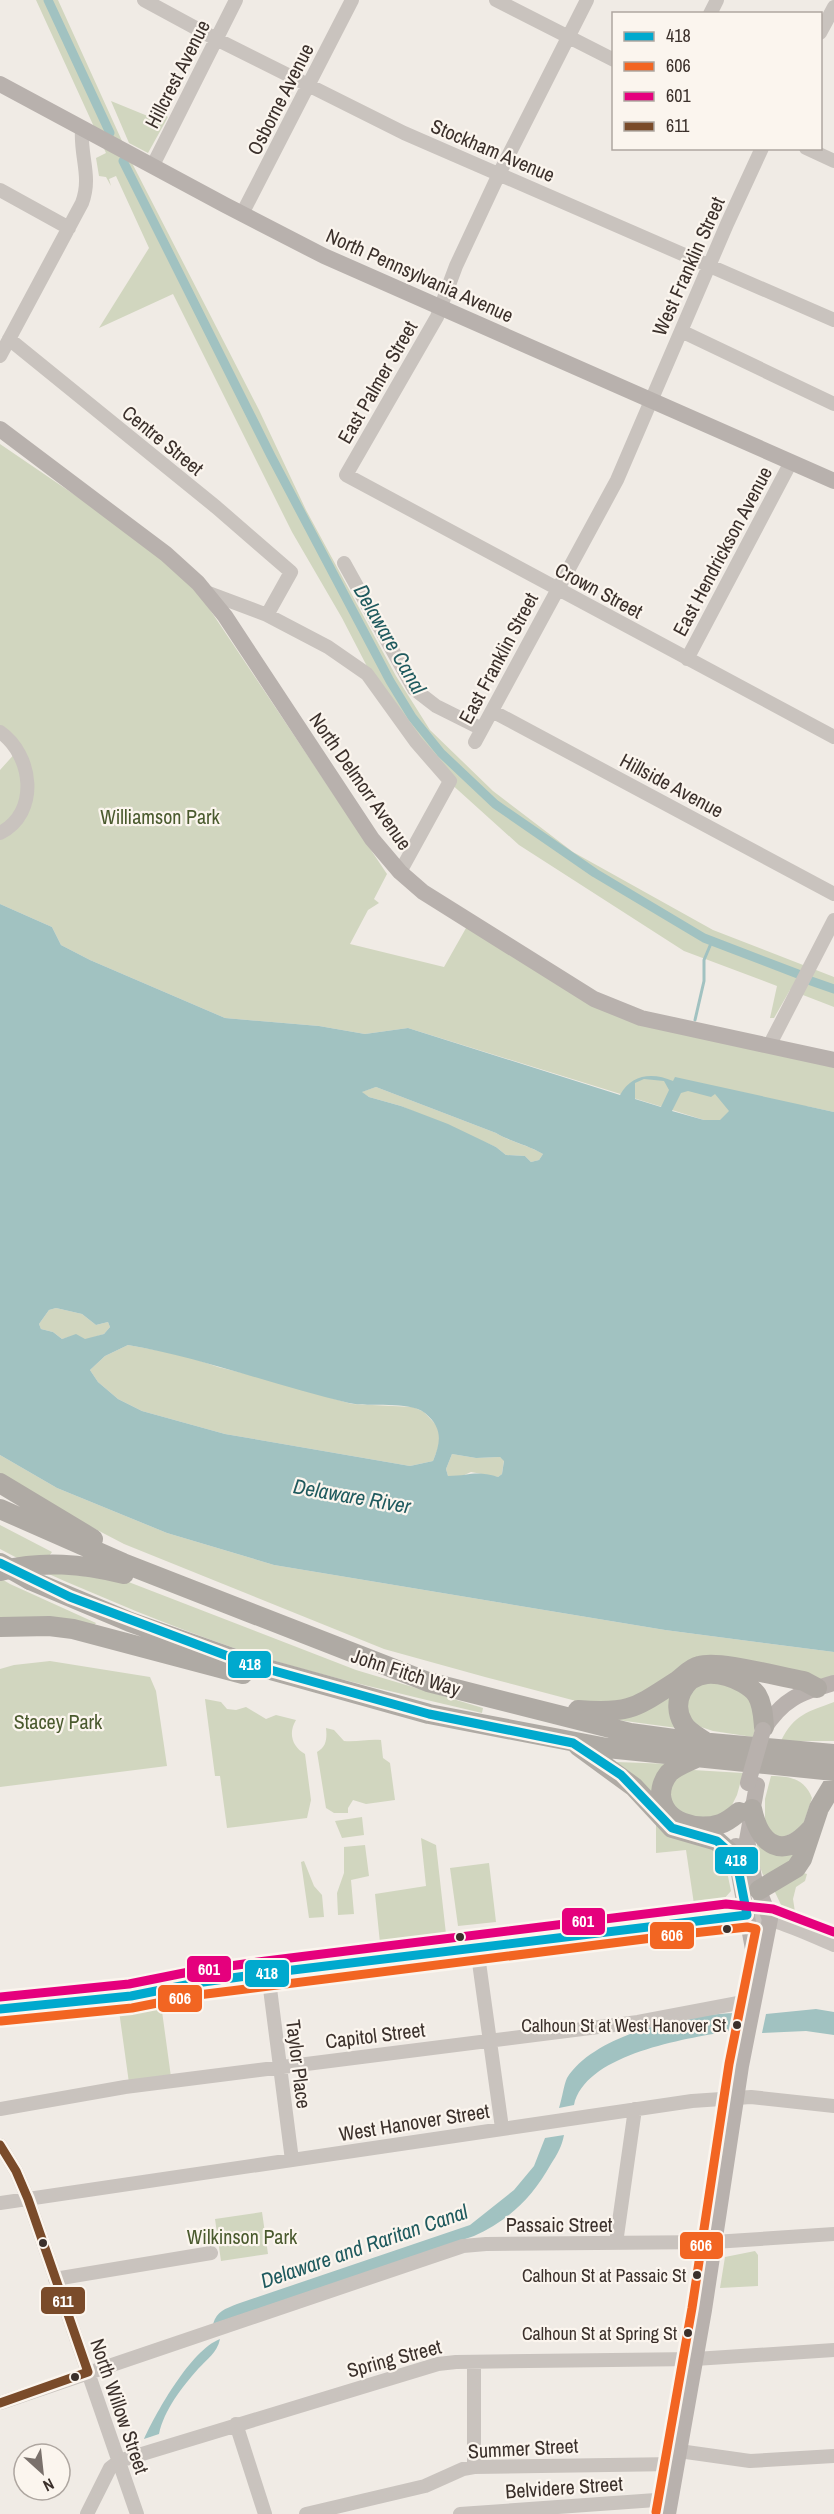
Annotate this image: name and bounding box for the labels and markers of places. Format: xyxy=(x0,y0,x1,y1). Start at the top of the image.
unlabelled marker xyxy=(721,1923,733,1935)
unlabelled marker xyxy=(454,1931,466,1943)
place label: Calhoun St at West Hanover St xyxy=(521,2013,726,2038)
marker: Calhoun St at West Hanover St xyxy=(731,2019,743,2031)
unlabelled marker xyxy=(37,2237,49,2249)
place label: Calhoun St at Passaic St xyxy=(522,2263,686,2288)
marker: Calhoun St at Passaic St xyxy=(691,2269,703,2281)
place label: Calhoun St at Spring St xyxy=(522,2321,677,2346)
marker: Calhoun St at Spring St xyxy=(682,2327,694,2339)
unlabelled marker xyxy=(69,2371,81,2383)

